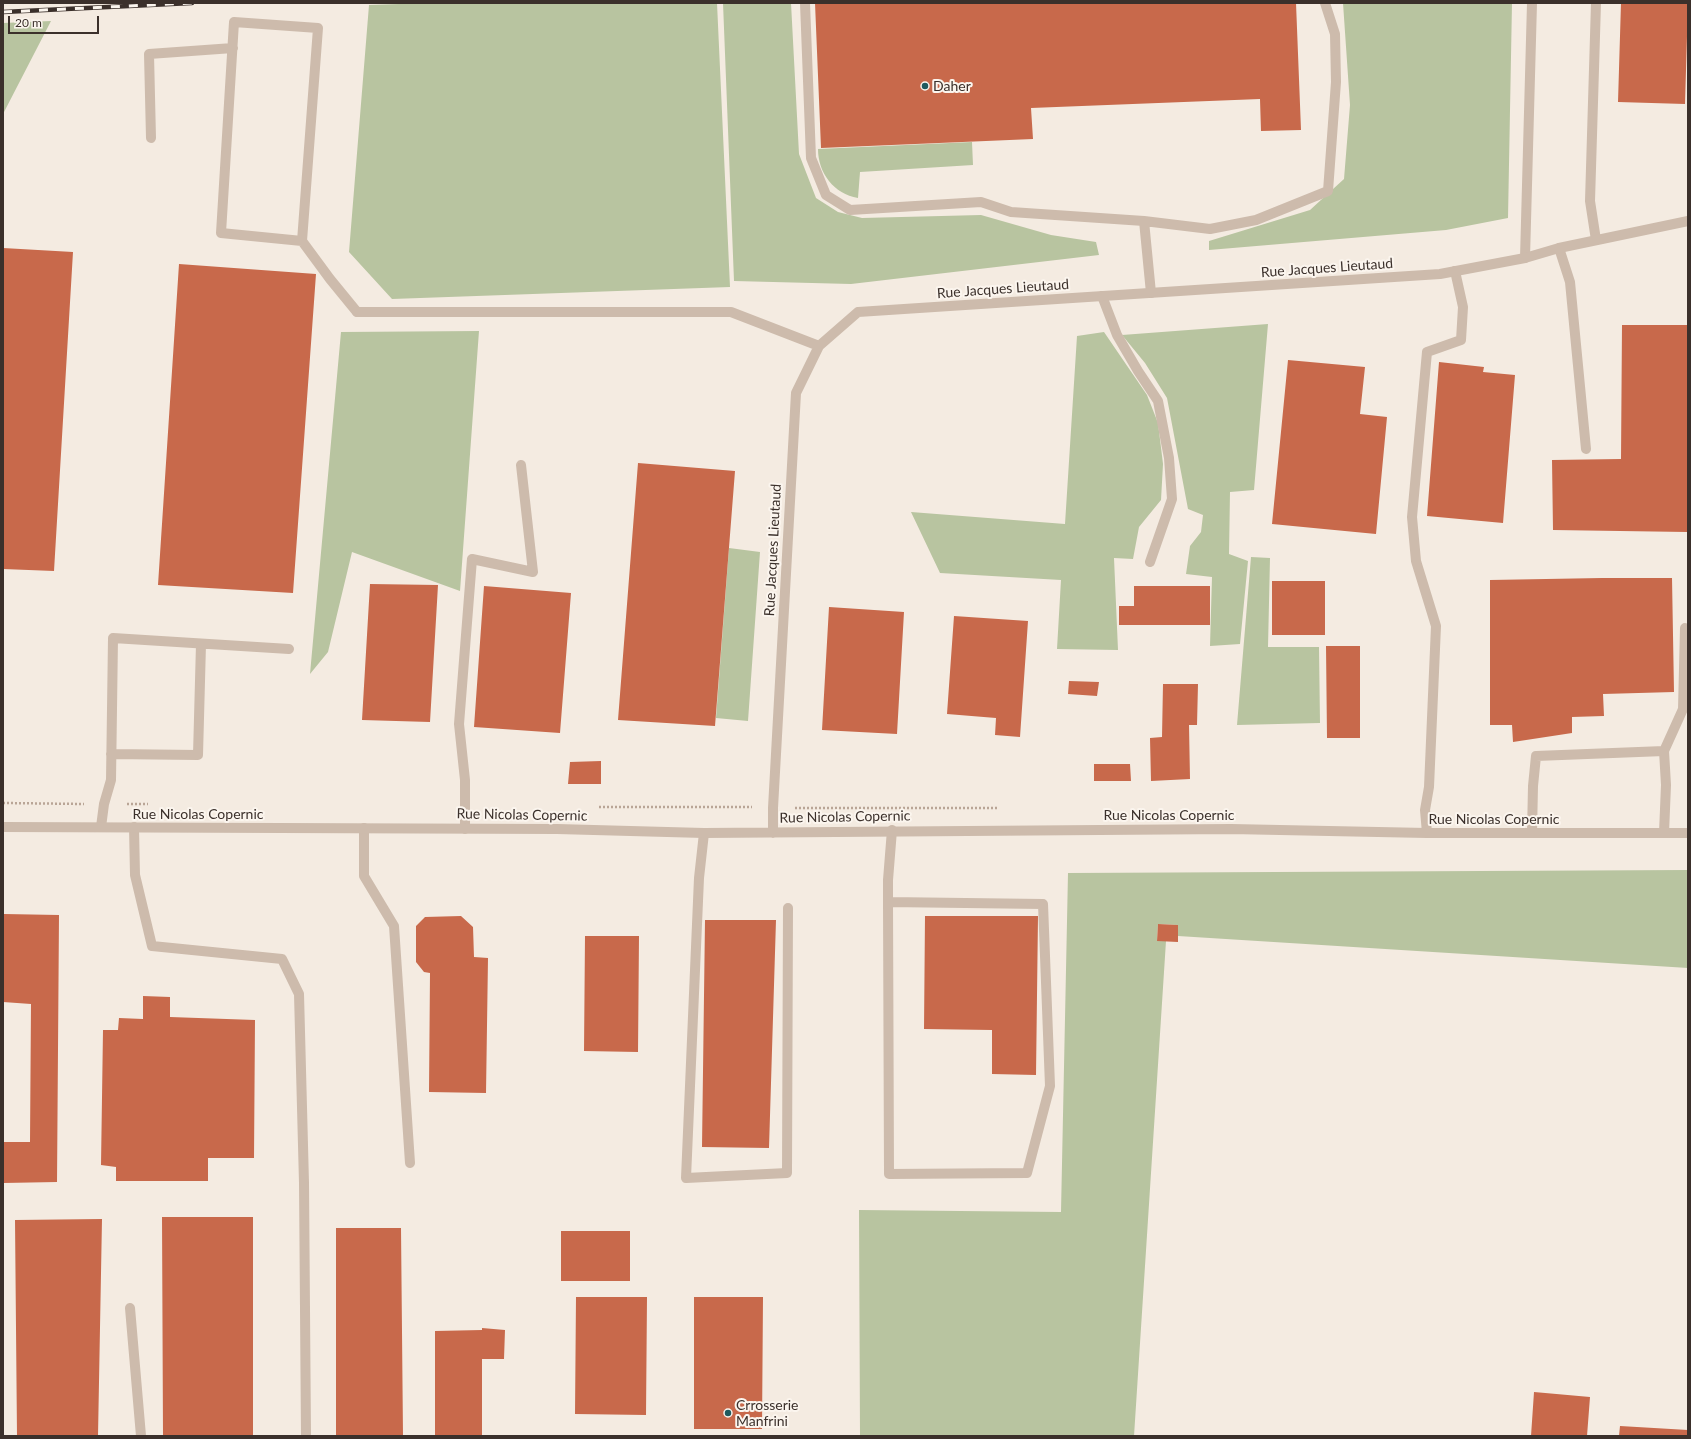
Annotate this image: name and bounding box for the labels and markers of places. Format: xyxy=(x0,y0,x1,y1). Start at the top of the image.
place label: Daher xyxy=(933,78,971,94)
marker: Daher xyxy=(920,81,930,91)
place label: Crrosserie Manfrini xyxy=(736,1397,799,1430)
marker: Crrosserie Manfrini xyxy=(723,1408,733,1418)

